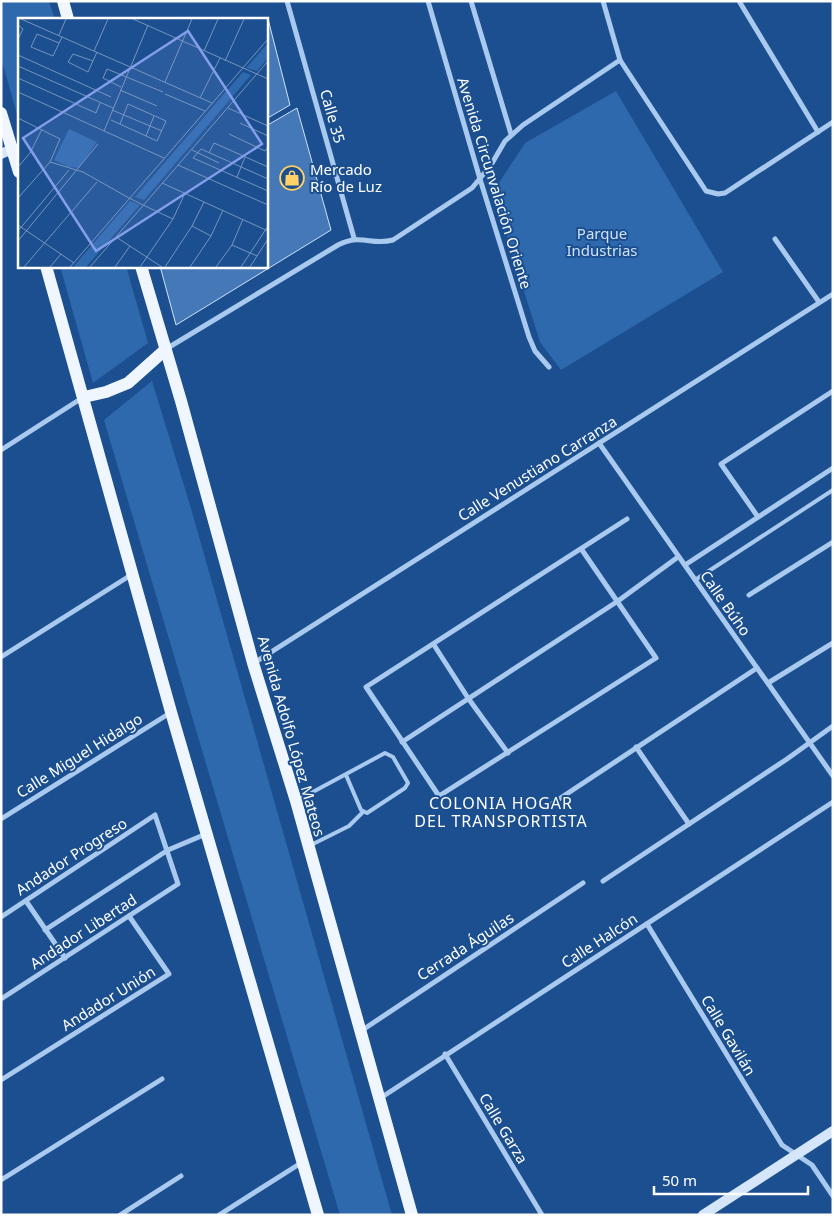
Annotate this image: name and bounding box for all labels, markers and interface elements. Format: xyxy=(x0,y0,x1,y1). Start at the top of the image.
inset map xyxy=(18,18,268,268)
street label: Avenida Circunvalación Oriente xyxy=(453,75,537,291)
street label: Calle 35 xyxy=(316,87,350,145)
place label: Mercado Río de Luz xyxy=(310,159,382,196)
shop icon: Mercado Río de Luz xyxy=(279,165,305,191)
park label: Parque Industrias xyxy=(566,223,638,260)
street label: Calle Venustiano Carranza xyxy=(454,411,620,525)
street label: Calle Búho xyxy=(696,566,756,640)
street label: Avenida Adolfo López Mateos xyxy=(254,633,330,839)
street label: Calle Miguel Hidalgo xyxy=(12,708,146,802)
district label: COLONIA HOGAR DEL TRANSPORTISTA xyxy=(414,792,588,832)
street label: Andador Progreso xyxy=(12,813,130,899)
street label: Andador Libertad xyxy=(26,889,140,973)
street label: Cerrada Águilas xyxy=(413,907,517,985)
street label: Calle Halcón xyxy=(557,908,641,972)
street label: Andador Unión xyxy=(57,961,159,1035)
street label: Calle Gavilán xyxy=(697,991,761,1079)
street label: Calle Garza xyxy=(475,1089,533,1167)
scale bar xyxy=(654,1164,808,1196)
text: 50 m xyxy=(662,1170,697,1190)

